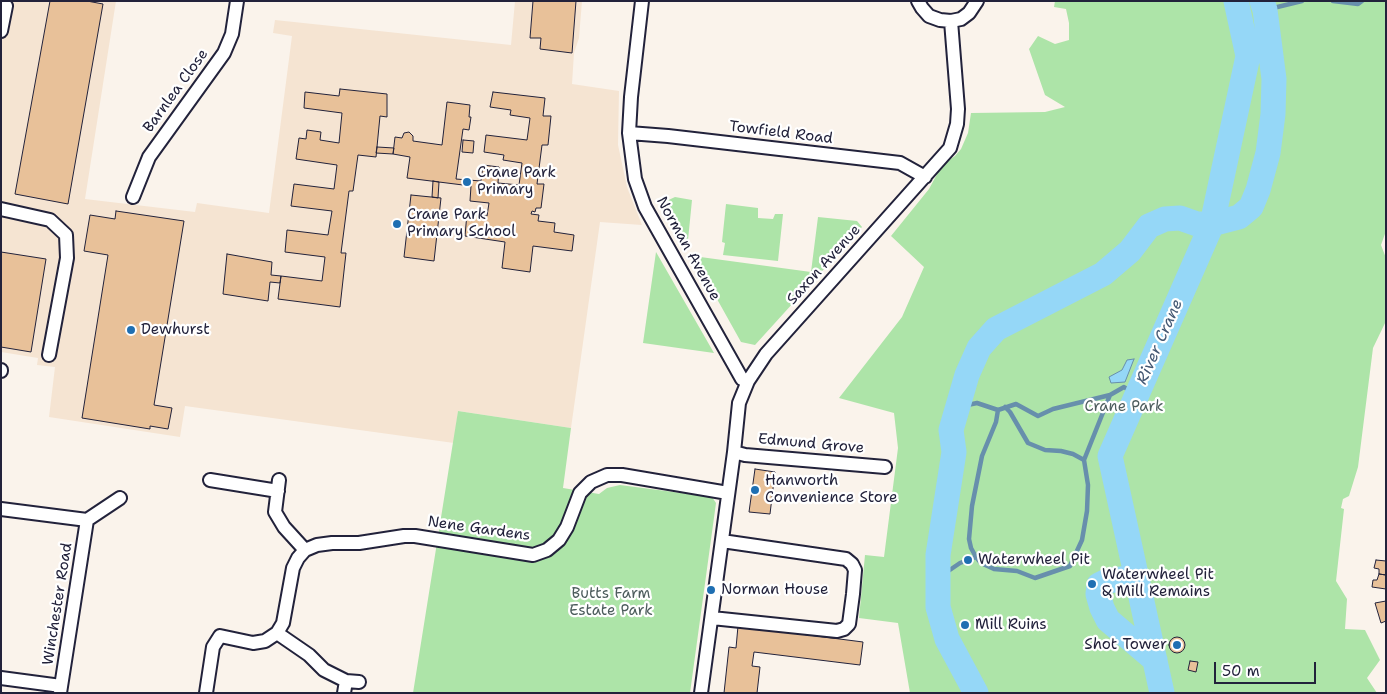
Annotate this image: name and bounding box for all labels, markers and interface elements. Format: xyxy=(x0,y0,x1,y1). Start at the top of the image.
street label: Barnlea Close xyxy=(140,46,212,136)
street label: Towfield Road xyxy=(728,118,834,148)
place label: Crane Park Primary xyxy=(477,164,556,199)
marker: Crane Park Primary xyxy=(461,176,473,188)
street label: Norman Avenue xyxy=(652,194,724,304)
place label: Crane Park Primary School xyxy=(407,206,516,241)
marker: Crane Park Primary School xyxy=(391,218,403,230)
street label: Saxon Avenue xyxy=(783,221,865,309)
water label: River Crane xyxy=(1133,297,1187,387)
place label: Dewhurst xyxy=(141,321,210,339)
marker: Dewhurst xyxy=(125,324,137,336)
park label: Crane Park xyxy=(1084,398,1164,416)
street label: Edmund Grove xyxy=(757,430,865,458)
place label: Hanworth Convenience Store xyxy=(765,472,897,507)
marker: Hanworth Convenience Store xyxy=(749,484,761,496)
street label: Nene Gardens xyxy=(426,513,532,545)
street label: Winchester Road xyxy=(39,542,77,666)
place label: Waterwheel Pit xyxy=(978,551,1090,569)
marker: Waterwheel Pit xyxy=(962,554,974,566)
place label: Waterwheel Pit & Mill Remains xyxy=(1102,566,1214,601)
marker: Waterwheel Pit & Mill Remains xyxy=(1086,578,1098,590)
place label: Norman House xyxy=(721,581,828,599)
marker: Norman House xyxy=(705,584,717,596)
park label: Butts Farm Estate Park xyxy=(569,585,653,620)
place label: Mill Ruins xyxy=(975,616,1047,634)
marker: Mill Ruins xyxy=(959,619,971,631)
place label: Shot Tower xyxy=(1084,636,1167,654)
marker: Shot Tower xyxy=(1171,639,1183,651)
scale bar xyxy=(1217,652,1320,684)
text: 50 m xyxy=(1222,661,1260,681)

